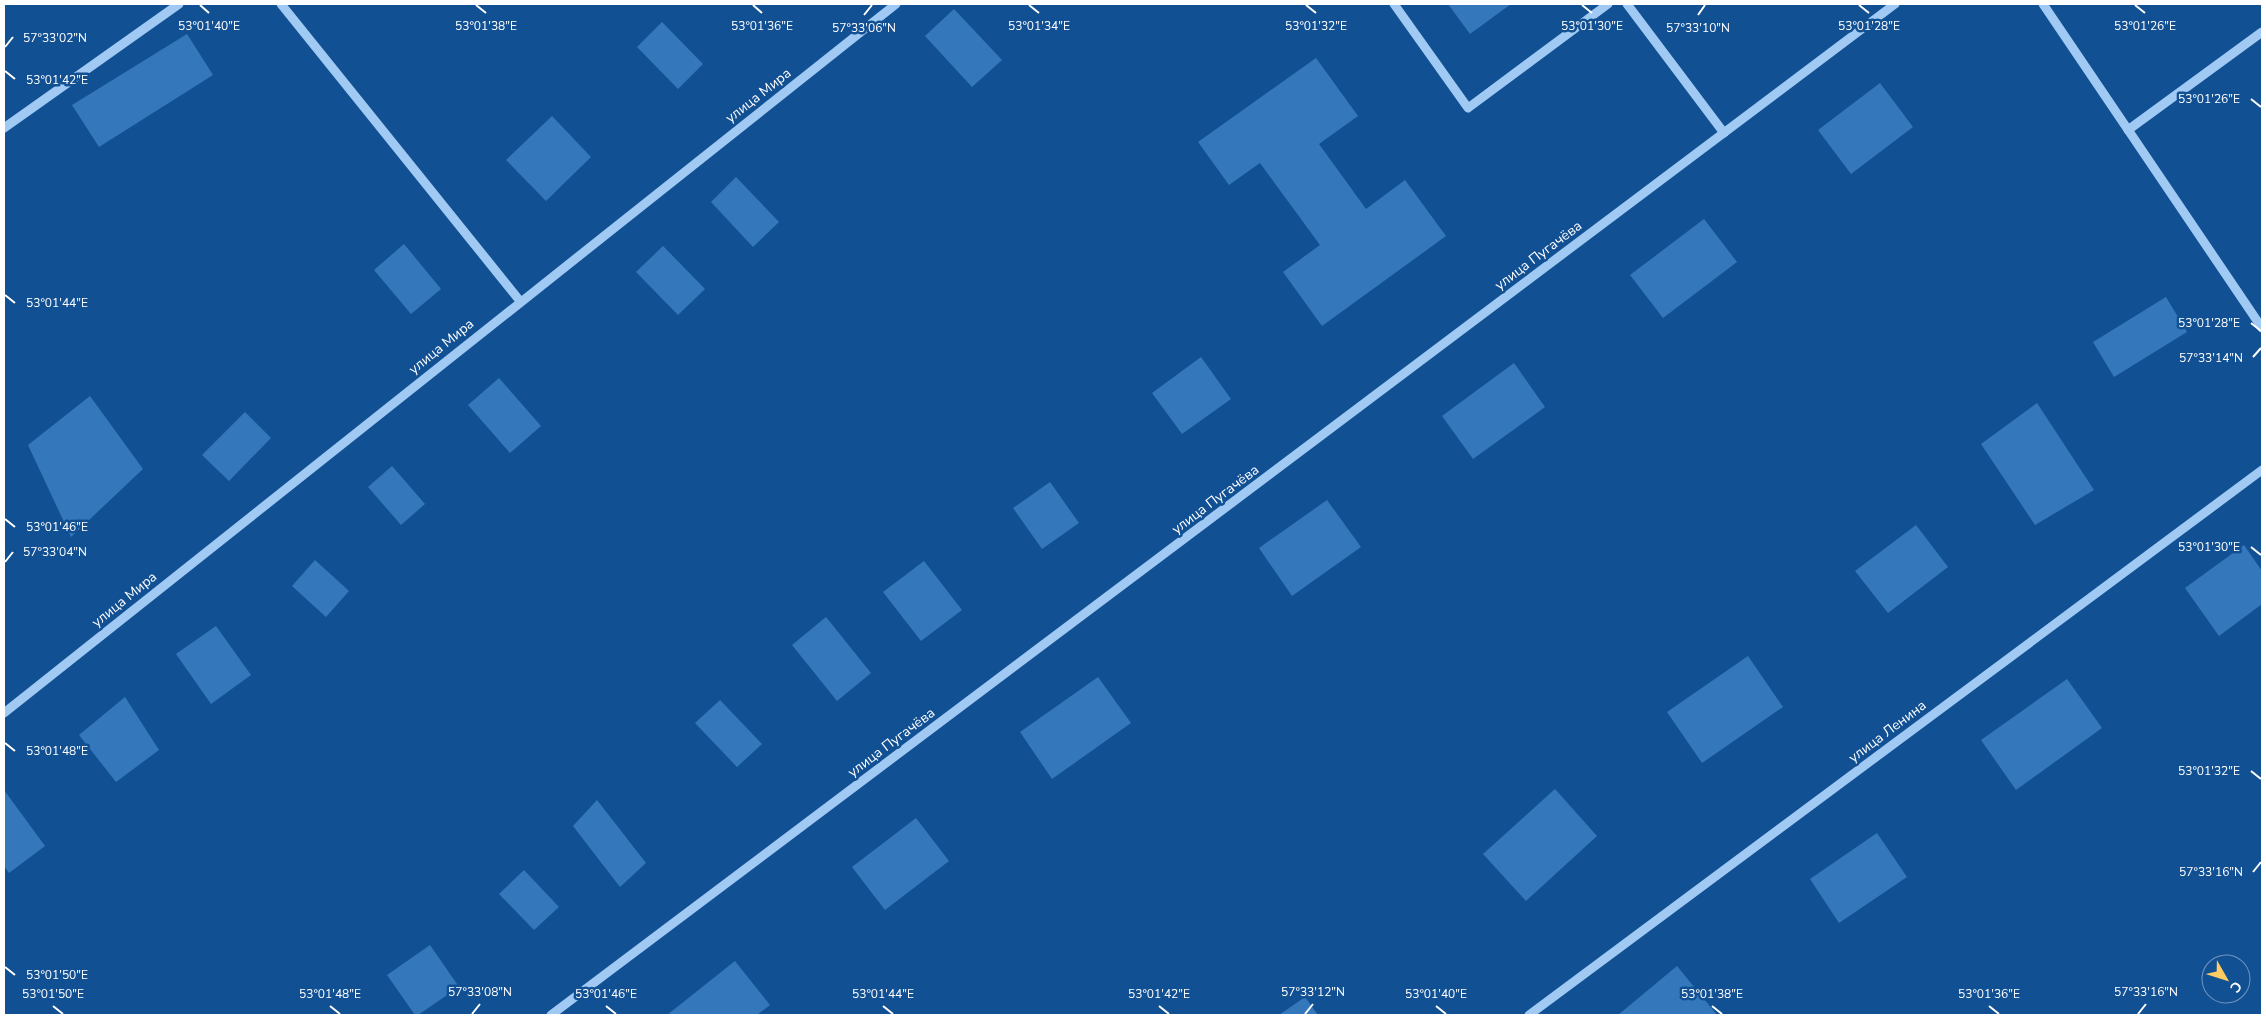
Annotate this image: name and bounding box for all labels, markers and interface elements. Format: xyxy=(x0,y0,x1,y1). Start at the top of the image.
text: 53°01'40"E xyxy=(178,18,240,34)
text: 53°01'38"E xyxy=(455,18,517,34)
text: 53°01'36"E xyxy=(731,18,793,34)
text: 53°01'34"E xyxy=(1008,18,1070,34)
text: 53°01'32"E xyxy=(1285,18,1347,34)
text: 53°01'30"E xyxy=(1561,18,1623,34)
text: 53°01'28"E xyxy=(1838,18,1900,34)
text: 53°01'26"E xyxy=(2114,18,2176,34)
text: 57°33'06"N xyxy=(832,20,896,36)
text: 57°33'10"N xyxy=(1666,20,1730,36)
text: 57°33'02"N xyxy=(23,30,87,46)
street label: улица Мира xyxy=(721,64,795,127)
text: 53°01'42"E xyxy=(26,72,88,88)
text: 53°01'26"E xyxy=(2178,91,2240,107)
street label: улица Пугачёва xyxy=(1491,216,1586,295)
text: 53°01'44"E xyxy=(26,295,88,311)
street label: улица Мира xyxy=(405,314,478,379)
text: 53°01'28"E xyxy=(2178,315,2240,331)
text: 57°33'14"N xyxy=(2179,350,2243,366)
street label: улица Пугачёва xyxy=(1168,460,1263,539)
text: 53°01'46"E xyxy=(26,519,88,535)
text: 53°01'30"E xyxy=(2178,539,2240,555)
text: 57°33'04"N xyxy=(23,544,87,560)
street label: улица Мира xyxy=(88,567,161,632)
street label: улица Ленина xyxy=(1845,696,1930,767)
street label: улица Пугачёва xyxy=(844,703,939,782)
text: 53°01'48"E xyxy=(26,743,88,759)
text: 53°01'32"E xyxy=(2178,763,2240,779)
text: 57°33'16"N xyxy=(2179,864,2243,880)
north arrow xyxy=(2201,954,2251,1004)
text: 53°01'50"E xyxy=(26,967,88,983)
text: С xyxy=(2225,977,2246,997)
text: 57°33'08"N xyxy=(448,984,512,1000)
text: 57°33'12"N xyxy=(1281,984,1345,1000)
text: 57°33'16"N xyxy=(2114,984,2178,1000)
text: 53°01'50"E xyxy=(22,986,84,1002)
text: 53°01'48"E xyxy=(299,986,361,1002)
text: 53°01'46"E xyxy=(575,986,637,1002)
text: 53°01'44"E xyxy=(852,986,914,1002)
text: 53°01'42"E xyxy=(1128,986,1190,1002)
text: 53°01'40"E xyxy=(1405,986,1467,1002)
text: 53°01'38"E xyxy=(1681,986,1743,1002)
text: 53°01'36"E xyxy=(1958,986,2020,1002)

